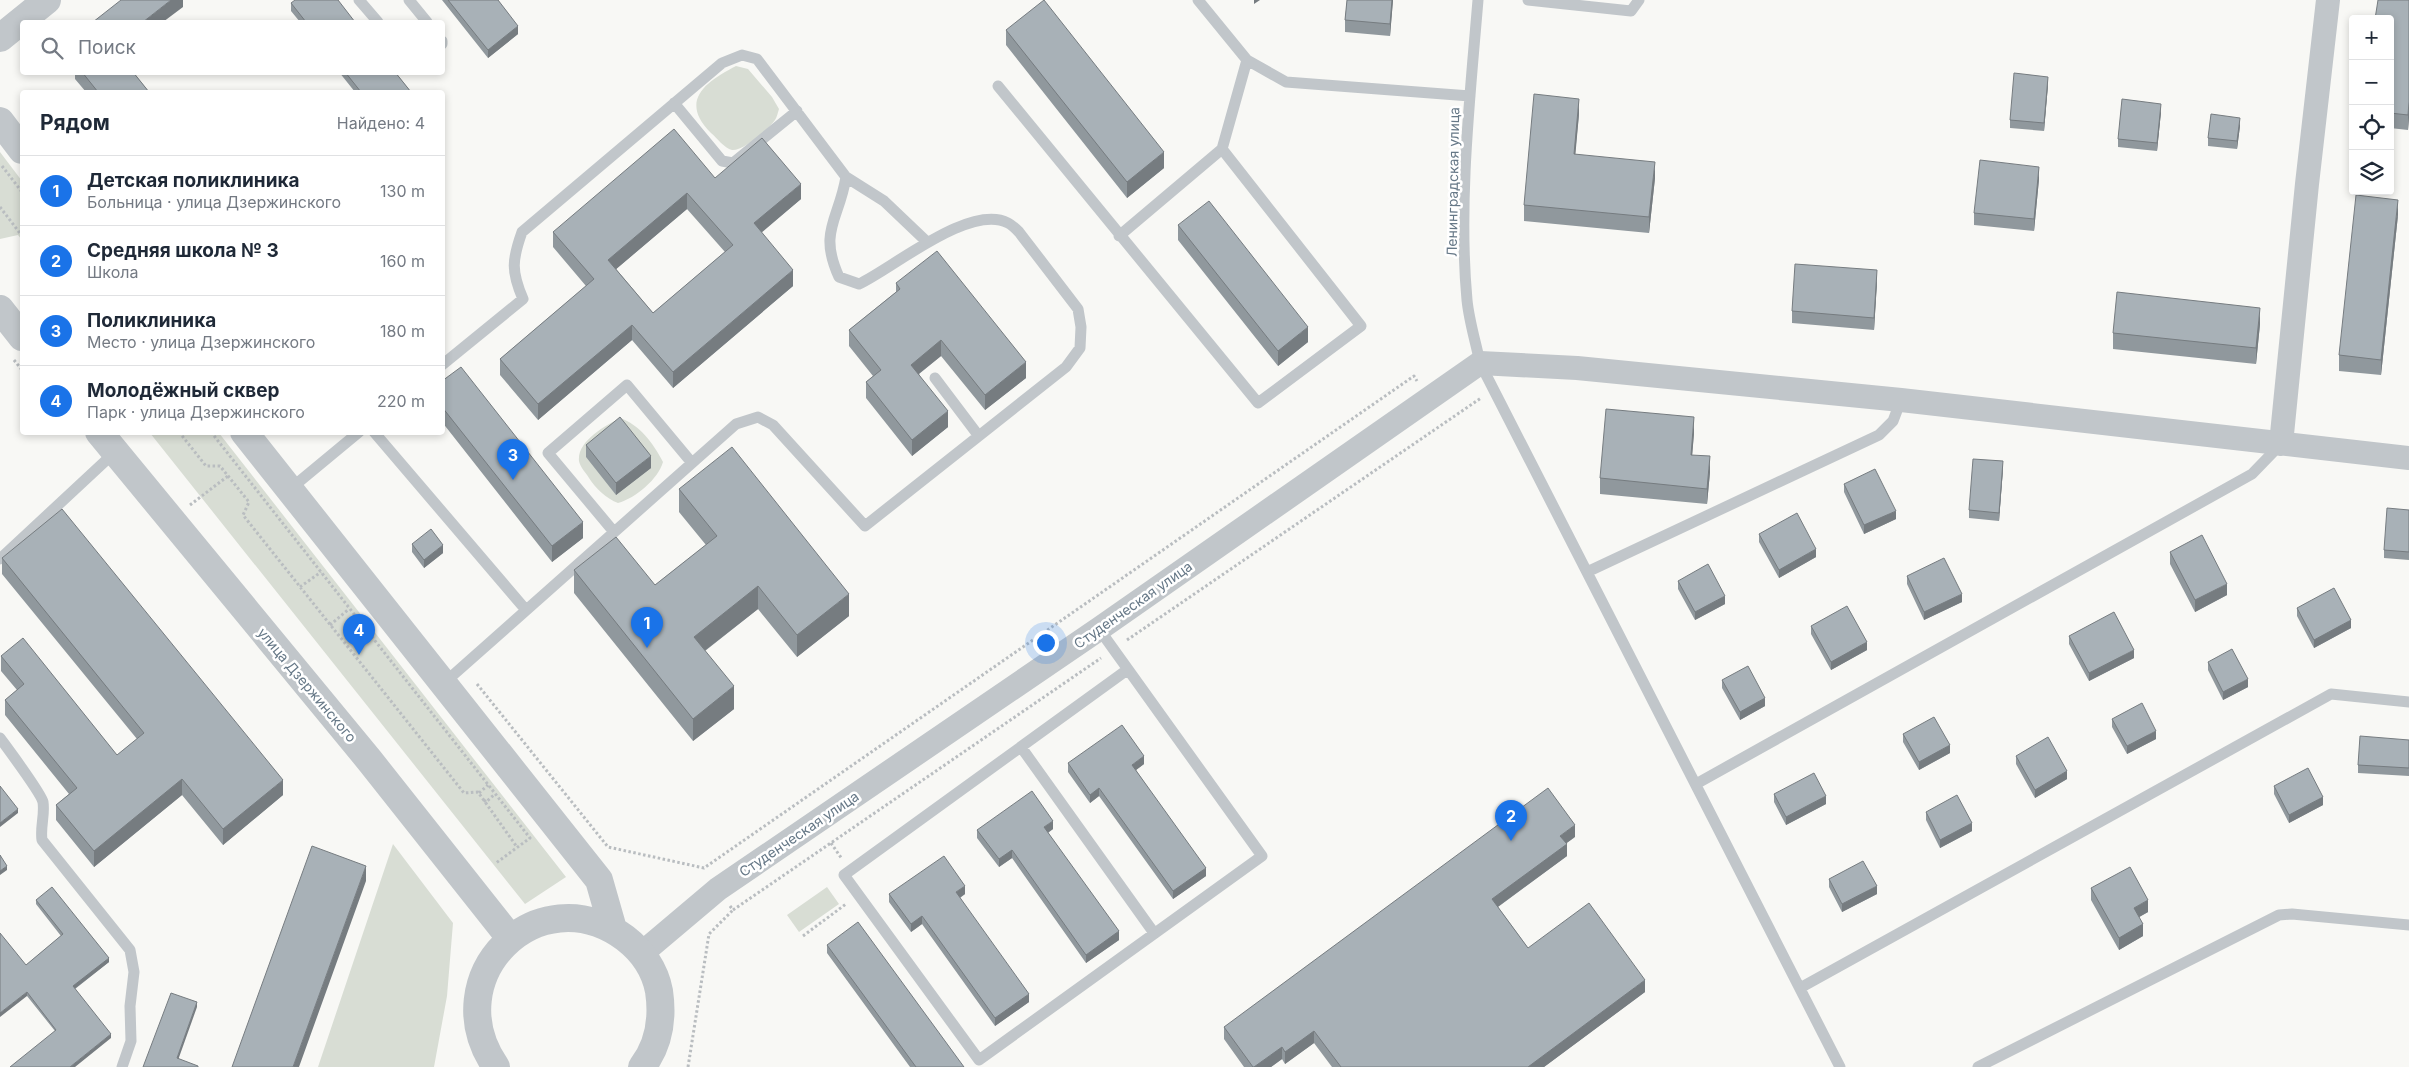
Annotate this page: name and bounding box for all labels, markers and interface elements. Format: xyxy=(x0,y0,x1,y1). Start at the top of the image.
map controls xyxy=(2349,15,2394,195)
button: + xyxy=(2349,15,2394,60)
search box xyxy=(20,20,445,75)
icon: search xyxy=(38,34,66,62)
text: Поиск xyxy=(78,36,136,59)
button: − xyxy=(2349,60,2394,105)
button: locate xyxy=(2349,105,2394,150)
street label: Ленинградская улица xyxy=(1443,107,1462,257)
text: Рядом xyxy=(40,110,110,135)
text: Найдено: 4 xyxy=(337,113,425,133)
button: layers xyxy=(2349,150,2394,195)
text: Детская поликлиника xyxy=(87,169,300,192)
text: 1 xyxy=(53,181,59,201)
text: 130 m xyxy=(380,181,425,201)
text: Больница · улица Дзержинского xyxy=(87,192,341,212)
text: Средняя школа № 3 xyxy=(87,239,279,262)
text: 2 xyxy=(51,251,61,271)
text: 160 m xyxy=(380,251,425,271)
text: Школа xyxy=(87,262,138,282)
text: Поликлиника xyxy=(87,309,216,332)
text: 3 xyxy=(51,321,61,341)
text: 180 m xyxy=(380,321,425,341)
text: Место · улица Дзержинского xyxy=(87,332,315,352)
text: Молодёжный сквер xyxy=(87,379,280,402)
text: 4 xyxy=(51,391,61,411)
text: 220 m xyxy=(377,391,425,411)
text: Парк · улица Дзержинского xyxy=(87,402,305,422)
pin: 3 xyxy=(497,439,529,480)
street label: Студенческая улица xyxy=(1070,557,1195,652)
pin: 1 xyxy=(631,607,663,648)
pin: 4 xyxy=(343,614,375,655)
street label: улица Дзержинского xyxy=(254,624,360,745)
your location xyxy=(1033,630,1059,656)
street label: Студенческая улица xyxy=(736,787,862,880)
pin: 2 xyxy=(1495,800,1527,841)

